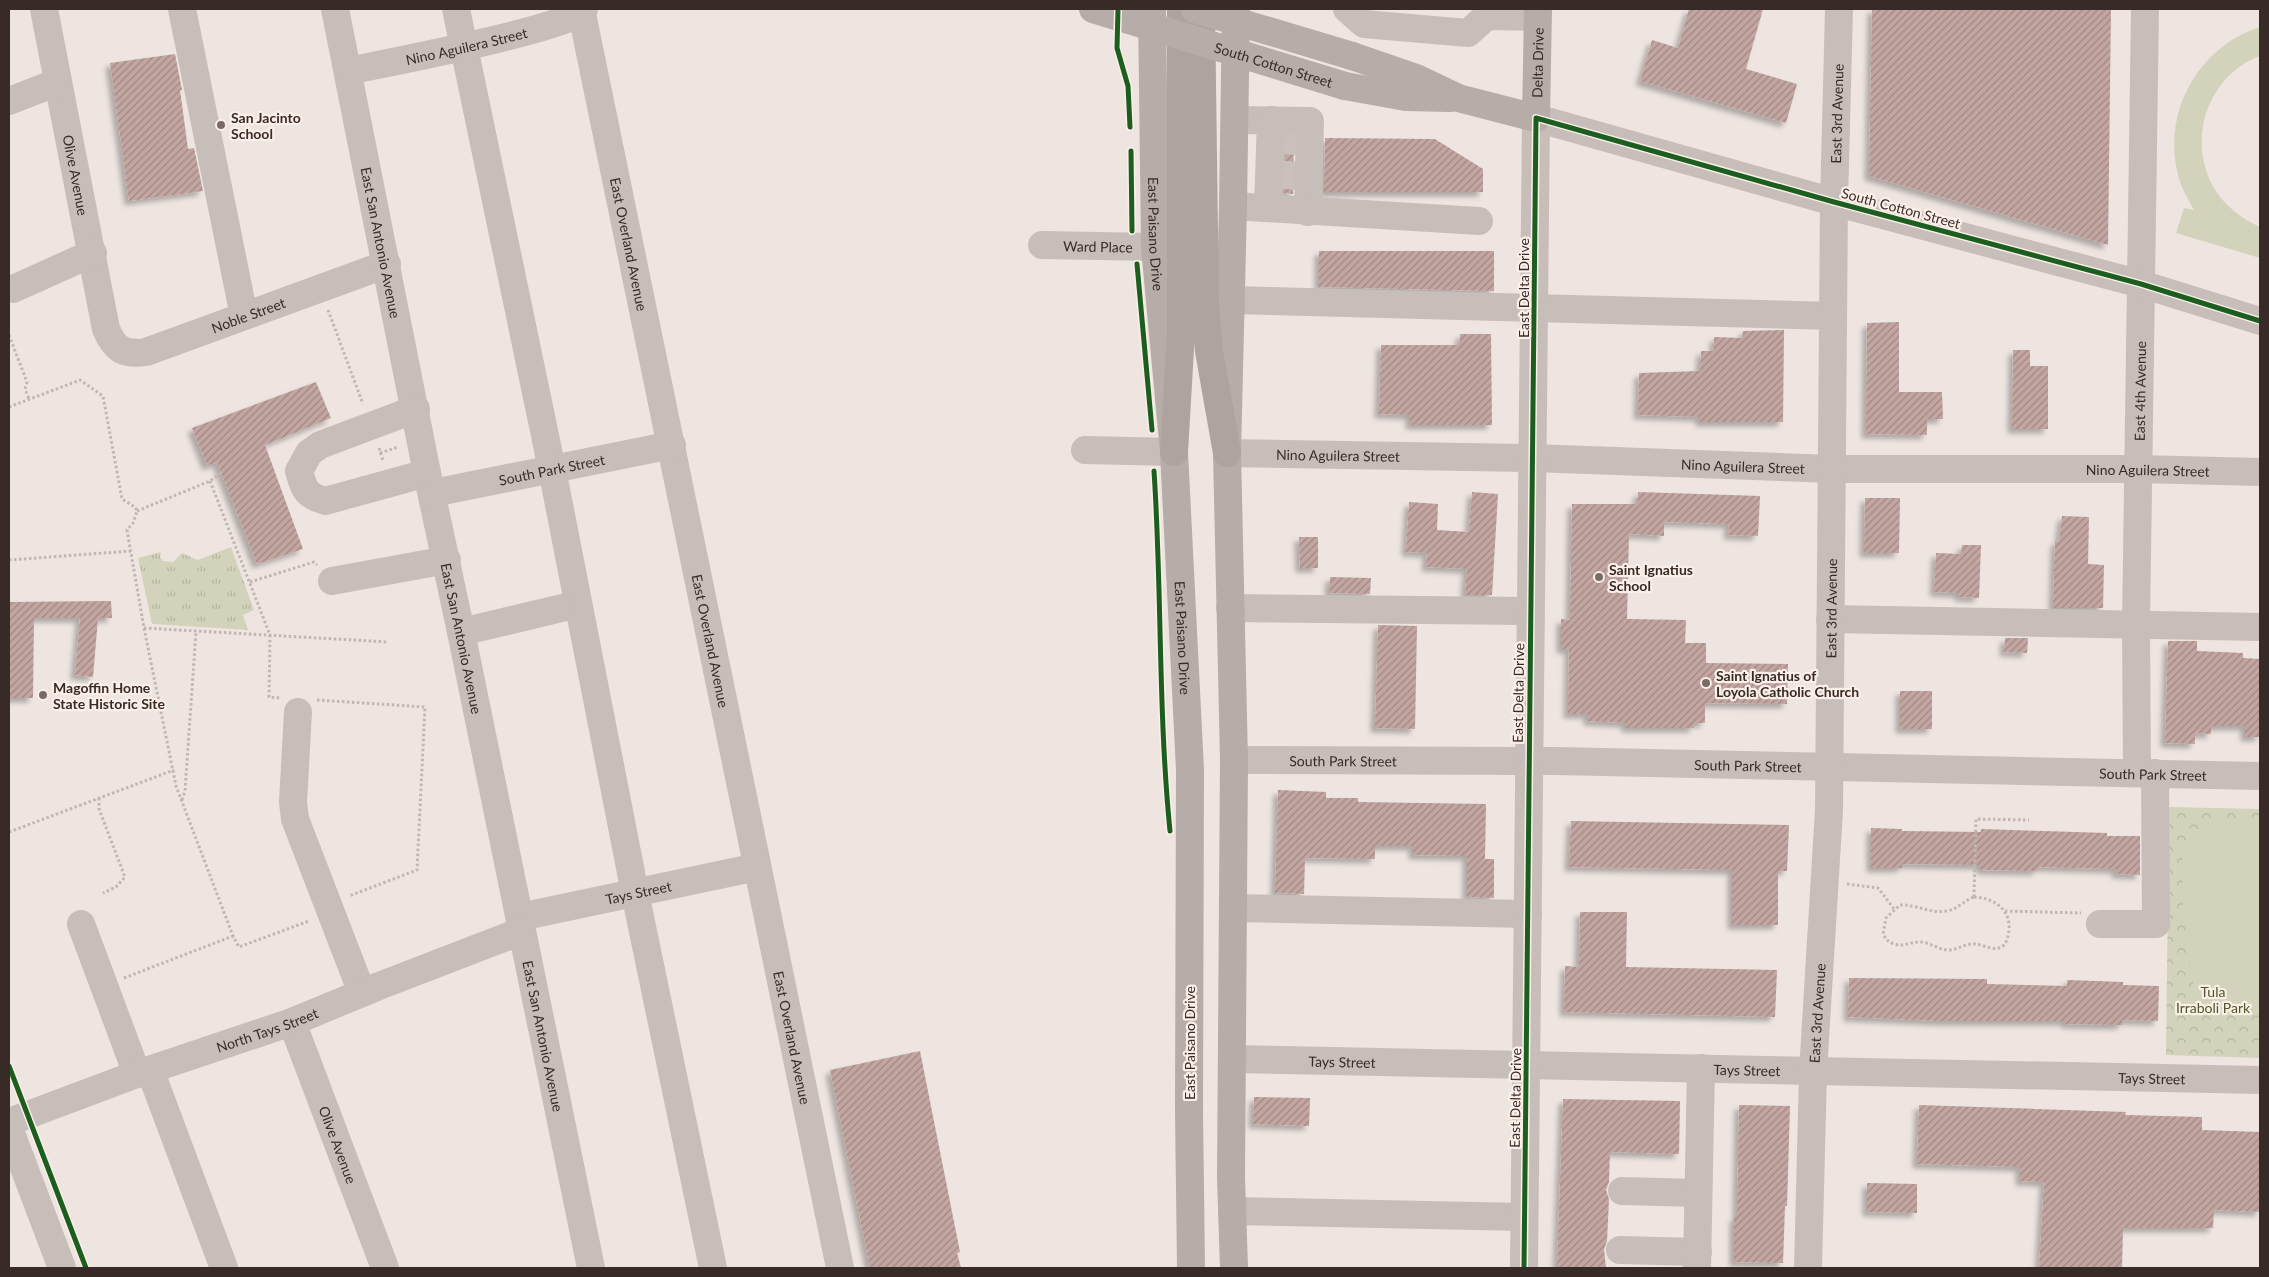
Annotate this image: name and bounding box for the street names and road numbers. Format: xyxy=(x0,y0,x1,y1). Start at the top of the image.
street label: Nino Aguilera Street xyxy=(404,23,529,68)
street label: Delta Drive xyxy=(1528,27,1546,98)
street label: South Cotton Street xyxy=(1213,38,1335,90)
street label: East 3rd Avenue xyxy=(1826,63,1846,164)
street label: Olive Avenue xyxy=(60,133,92,217)
street label: East San Antonio Avenue xyxy=(358,165,405,320)
street label: East Overland Avenue xyxy=(607,176,651,312)
street label: East Paisano Drive xyxy=(1146,177,1168,292)
street label: South Cotton Street xyxy=(1840,184,1962,232)
street label: Ward Place xyxy=(1063,237,1133,255)
street label: East Delta Drive xyxy=(1515,238,1532,338)
street label: Noble Street xyxy=(209,293,287,336)
street label: East 4th Avenue xyxy=(2130,341,2149,441)
street label: Nino Aguilera Street xyxy=(1276,445,1400,464)
street label: South Park Street xyxy=(497,450,606,488)
street label: Nino Aguilera Street xyxy=(1681,455,1805,476)
street label: Nino Aguilera Street xyxy=(2086,460,2210,479)
street label: East 3rd Avenue xyxy=(1822,558,1840,659)
street label: East San Antonio Avenue xyxy=(438,561,486,715)
street label: East Overland Avenue xyxy=(689,573,733,709)
street label: East Paisano Drive xyxy=(1172,581,1195,695)
street label: East Delta Drive xyxy=(1509,643,1527,743)
street label: South Park Street xyxy=(1289,752,1397,769)
street label: South Park Street xyxy=(1694,755,1802,775)
street label: South Park Street xyxy=(2099,764,2207,783)
street label: Tays Street xyxy=(604,877,673,907)
street label: East San Antonio Avenue xyxy=(520,959,567,1113)
street label: East 3rd Avenue xyxy=(1805,963,1828,1064)
street label: East Overland Avenue xyxy=(771,969,815,1106)
street label: East Paisano Drive xyxy=(1181,986,1198,1100)
street label: North Tays Street xyxy=(214,1004,320,1055)
street label: East Delta Drive xyxy=(1506,1048,1524,1148)
street label: Tays Street xyxy=(1308,1052,1376,1070)
street label: Tays Street xyxy=(1713,1060,1781,1079)
street label: Tays Street xyxy=(2118,1069,2186,1087)
street label: Olive Avenue xyxy=(316,1103,361,1186)

